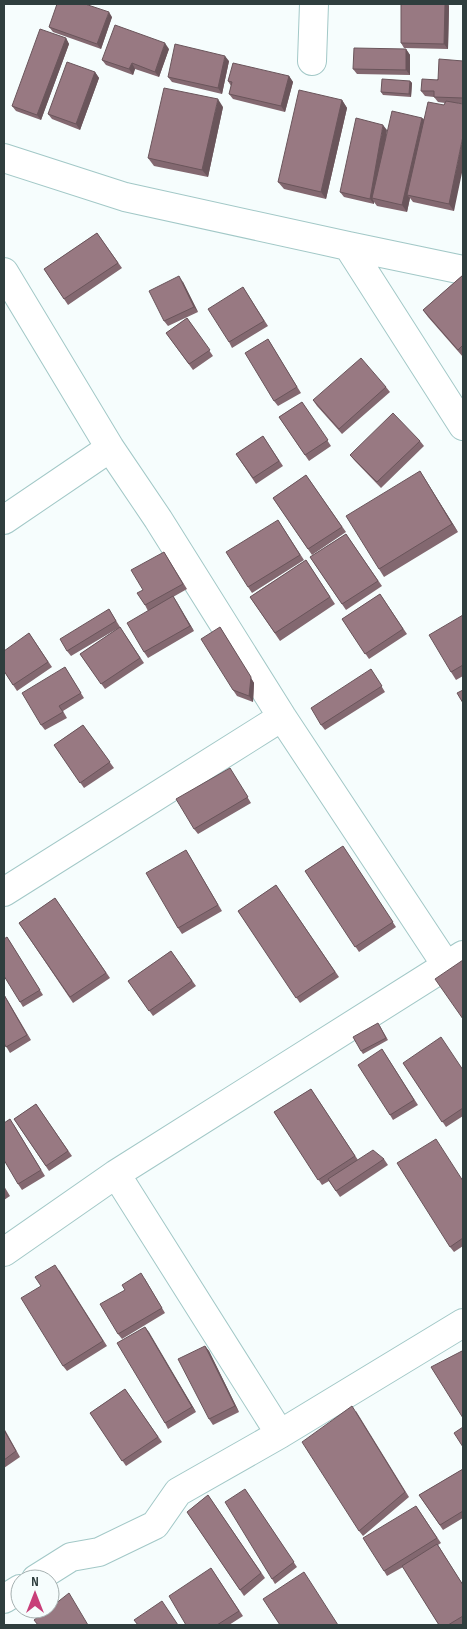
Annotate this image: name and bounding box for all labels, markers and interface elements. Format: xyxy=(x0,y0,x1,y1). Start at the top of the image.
north arrow xyxy=(10,1569,60,1619)
text: N xyxy=(31,1573,39,1590)

